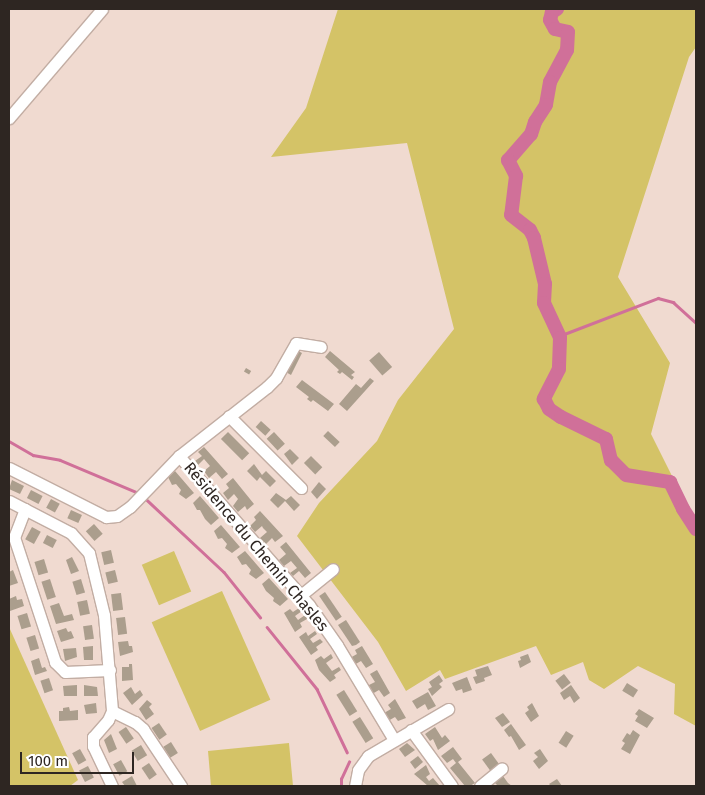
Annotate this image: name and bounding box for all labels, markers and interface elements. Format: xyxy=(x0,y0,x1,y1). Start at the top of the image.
street label: Résidence du Chemin Chasles xyxy=(180,459,332,635)
scale bar xyxy=(22,742,136,774)
text: 100 m xyxy=(28,752,68,770)

